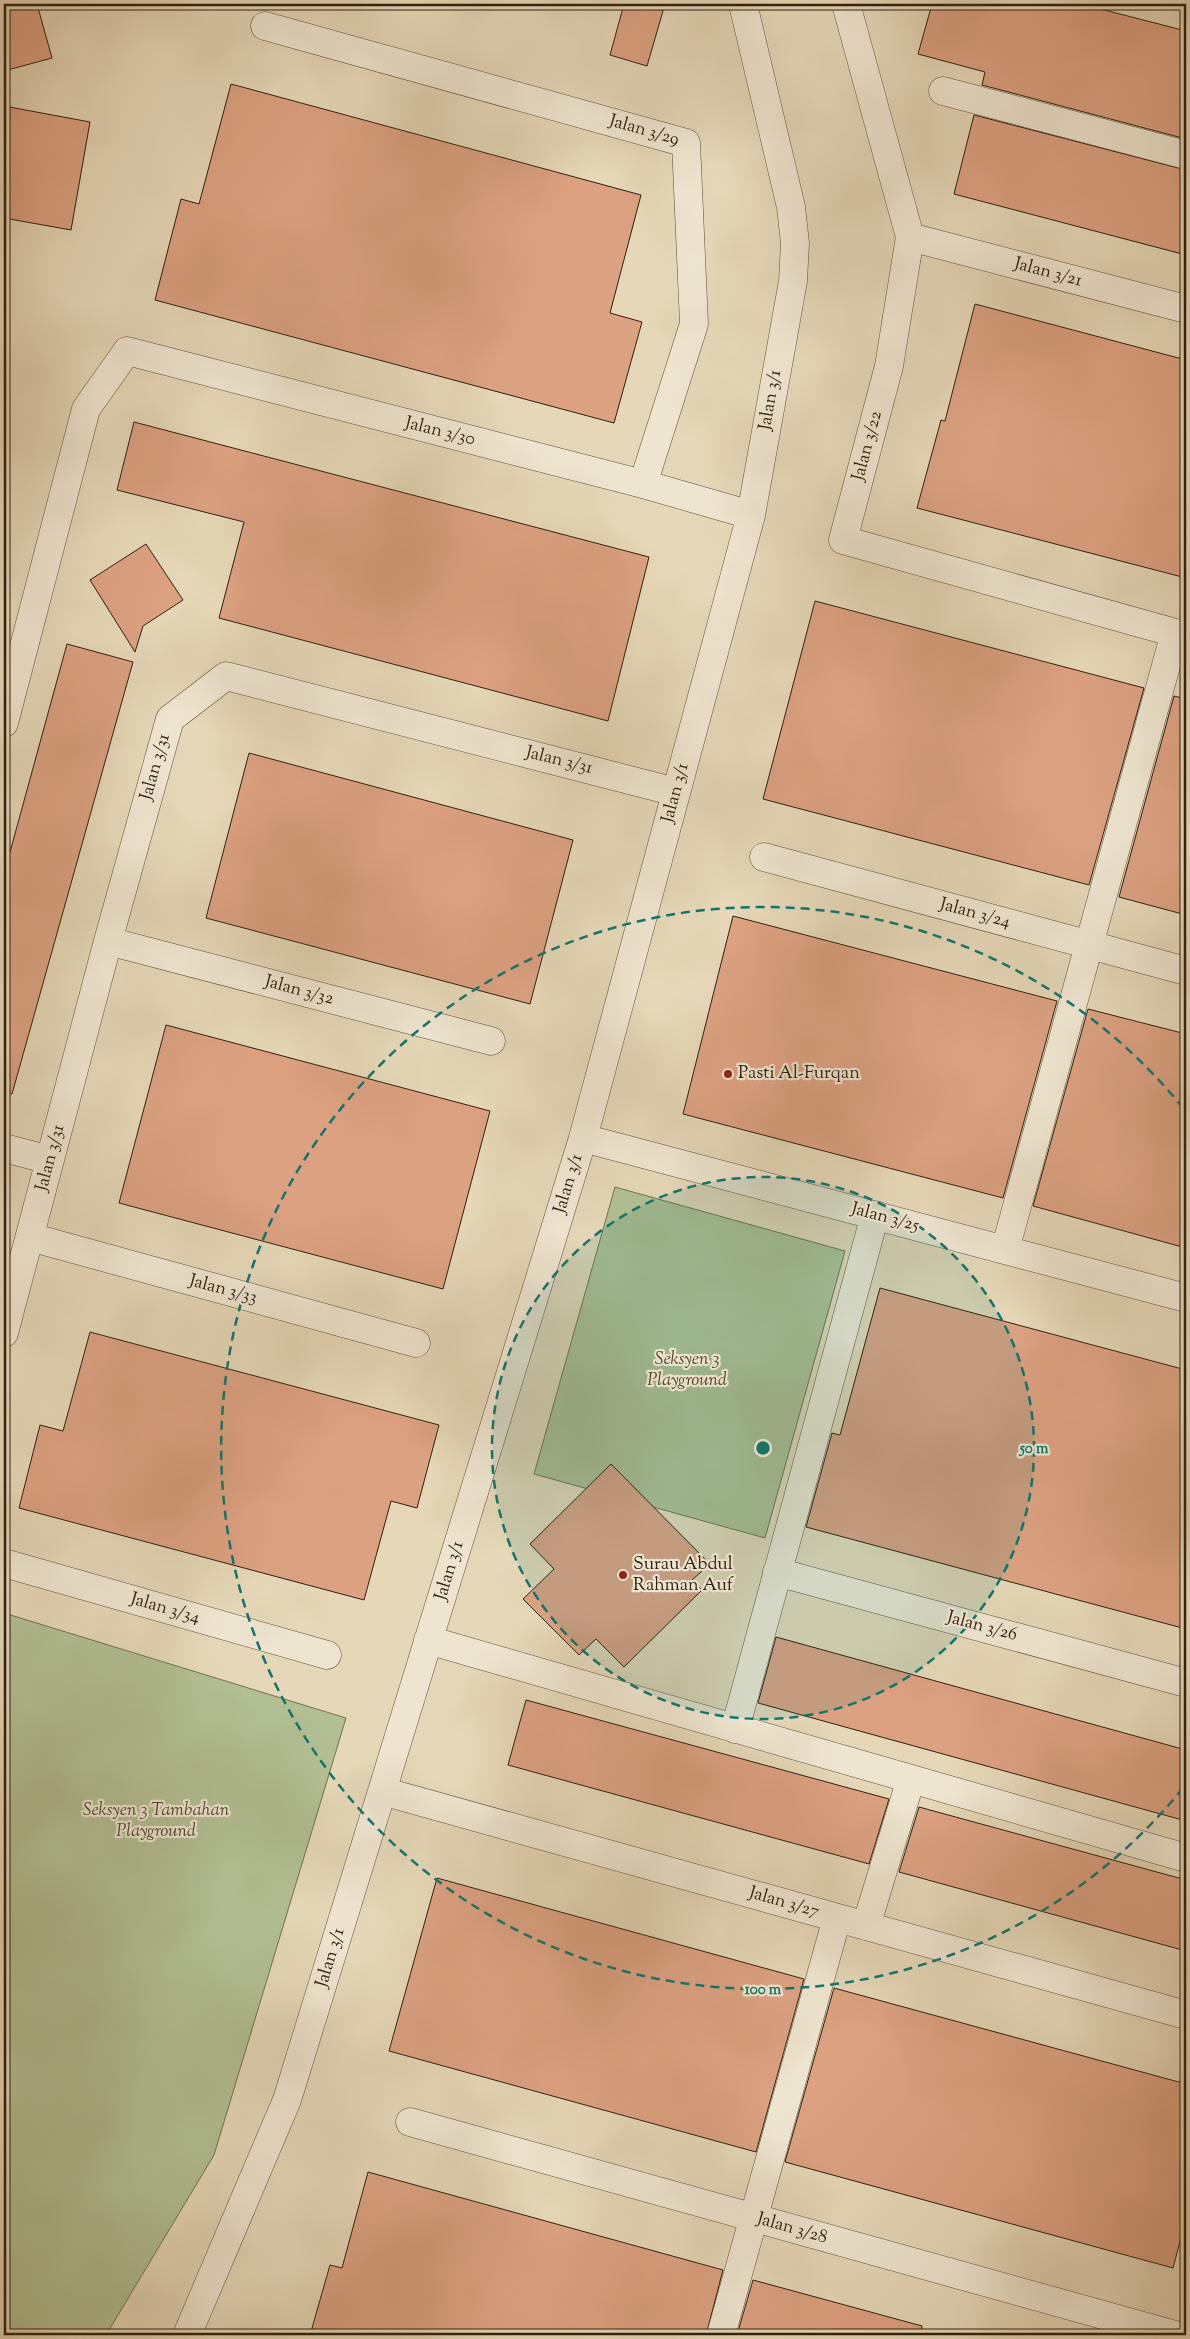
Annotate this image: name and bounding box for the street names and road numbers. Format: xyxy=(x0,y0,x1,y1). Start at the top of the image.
street label: Jalan 3/29 xyxy=(605,108,682,153)
street label: Jalan 3/21 xyxy=(1010,251,1085,295)
street label: Jalan 3/1 xyxy=(753,368,789,433)
street label: Jalan 3/22 xyxy=(846,408,890,485)
street label: Jalan 3/30 xyxy=(401,410,478,453)
street label: Jalan 3/31 xyxy=(134,731,178,804)
street label: Jalan 3/31 xyxy=(522,740,595,782)
street label: Jalan 3/1 xyxy=(655,760,696,827)
street label: Jalan 3/24 xyxy=(936,892,1013,936)
street label: Jalan 3/32 xyxy=(261,969,337,1013)
street label: Jalan 3/31 xyxy=(29,1122,72,1195)
street label: Jalan 3/1 xyxy=(547,1151,590,1218)
street label: Jalan 3/25 xyxy=(847,1196,922,1240)
street label: Jalan 3/33 xyxy=(185,1268,260,1312)
street label: Jalan 3/1 xyxy=(428,1538,471,1605)
street label: Jalan 3/34 xyxy=(126,1586,203,1631)
street label: Jalan 3/26 xyxy=(943,1605,1020,1649)
street label: Jalan 3/27 xyxy=(745,1880,822,1925)
street label: Jalan 3/1 xyxy=(309,1925,352,1992)
street label: Jalan 3/28 xyxy=(753,2206,830,2251)

